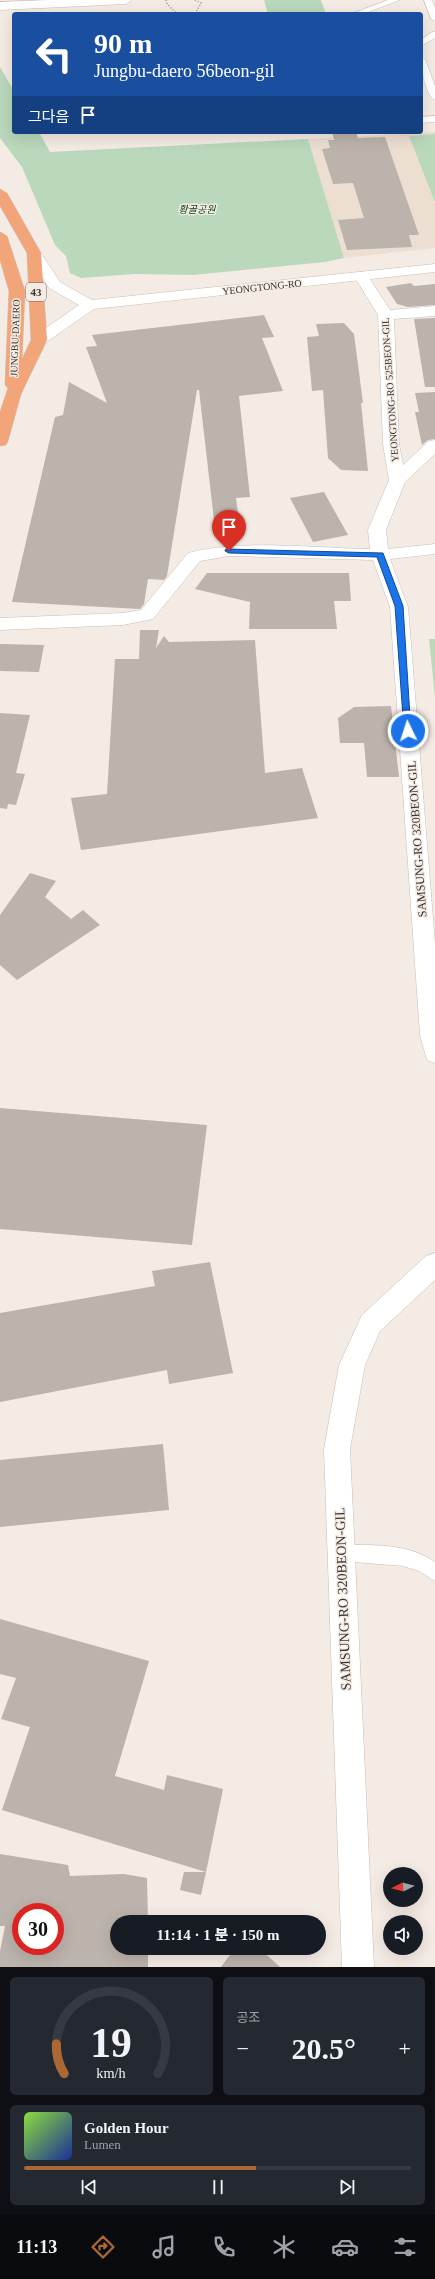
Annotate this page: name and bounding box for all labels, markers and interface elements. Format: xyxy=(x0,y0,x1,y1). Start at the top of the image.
icon: left xyxy=(28,28,80,80)
text: 90 m xyxy=(94,28,152,59)
text: Jungbu-daero 56beon-gil xyxy=(94,61,274,81)
icon: arrive xyxy=(77,104,99,126)
text: 그다음 xyxy=(28,109,69,125)
park label: 황골공원 xyxy=(179,204,216,215)
street label: YEONGTONG-RO xyxy=(222,277,302,297)
road number: 43 xyxy=(26,283,46,301)
street label: JUNGBU-DAERO xyxy=(8,299,22,377)
street label: YEONGTONG-RO 525BEON-GIL xyxy=(379,318,401,462)
pin xyxy=(212,510,246,551)
icon: arrive xyxy=(218,516,240,538)
position arrow xyxy=(387,710,429,752)
street label: SAMSUNG-RO 320BEON-GIL xyxy=(405,760,429,918)
street label: SAMSUNG-RO 320BEON-GIL xyxy=(332,1507,354,1691)
north arrow xyxy=(383,1867,423,1907)
map controls xyxy=(383,1867,423,1955)
speed limit sign: 30 xyxy=(12,1903,64,1955)
button: sound xyxy=(383,1915,423,1955)
text: 11:14 · 1 분 · 150 m xyxy=(157,1927,279,1943)
text: 공조 xyxy=(237,2010,260,2025)
text: 19 xyxy=(90,2020,132,2066)
text: 20.5° xyxy=(292,2032,356,2065)
text: − xyxy=(237,2036,249,2061)
text: + xyxy=(399,2036,411,2061)
text: km/h xyxy=(97,2065,126,2081)
text: Golden Hour xyxy=(84,2120,169,2136)
text: Lumen xyxy=(84,2137,121,2152)
icon: previous xyxy=(78,2176,100,2198)
icon: pause xyxy=(207,2176,229,2198)
icon: next xyxy=(336,2176,358,2198)
icon: directions xyxy=(89,2233,117,2261)
icon: music xyxy=(150,2233,178,2261)
icon: phone xyxy=(210,2233,238,2261)
icon: climate xyxy=(270,2233,298,2261)
icon: car xyxy=(331,2233,359,2261)
icon: filters xyxy=(391,2233,419,2261)
text: 11:13 xyxy=(16,2237,57,2257)

